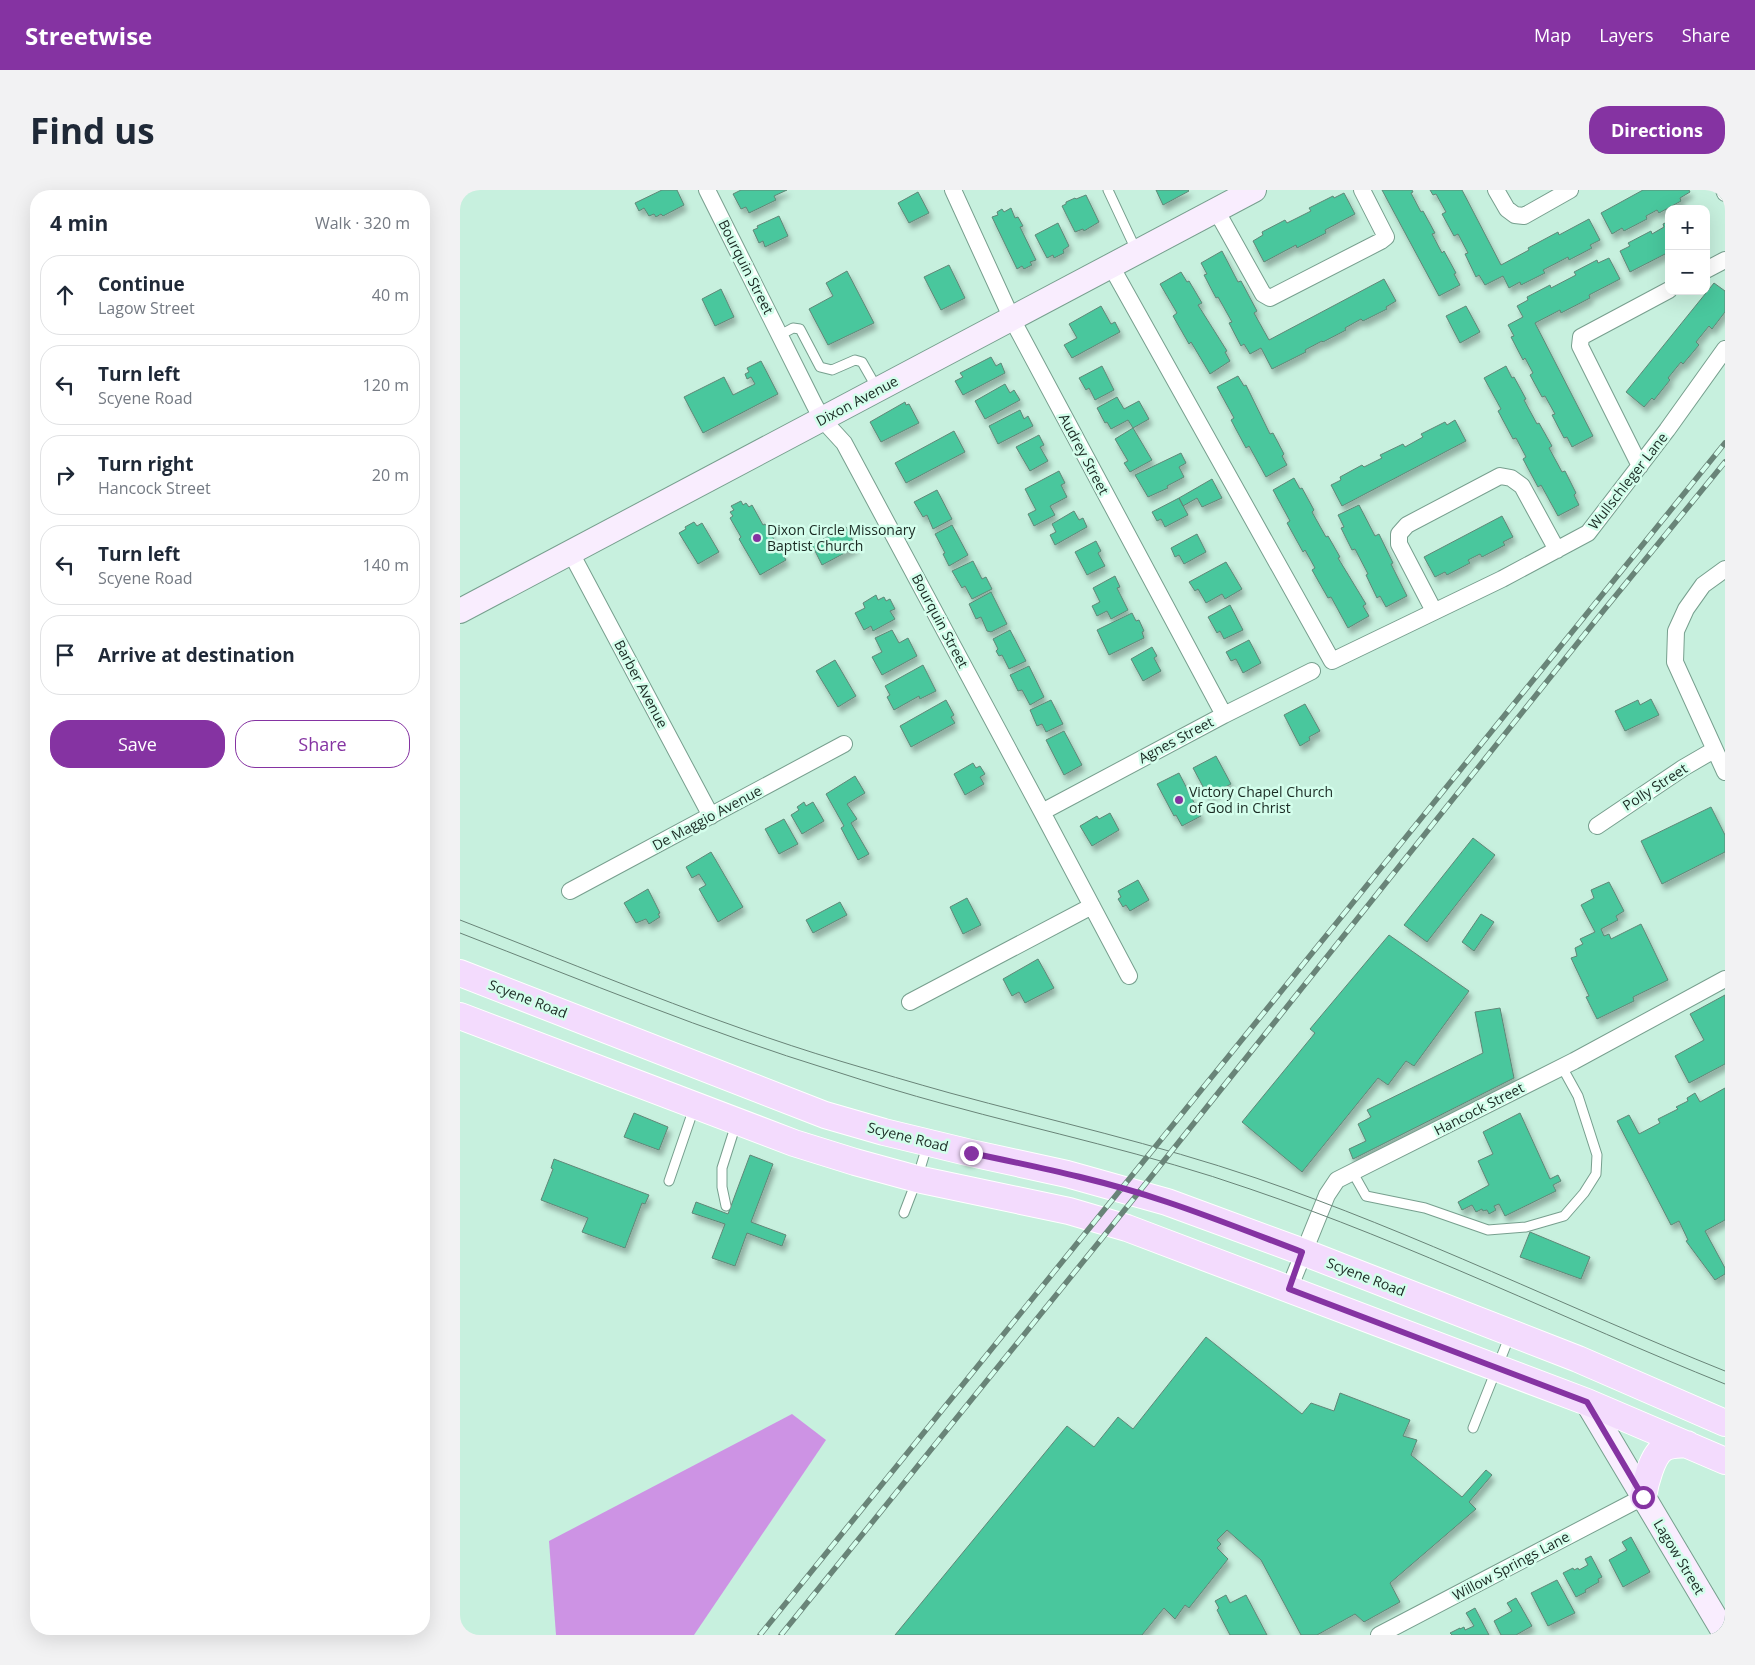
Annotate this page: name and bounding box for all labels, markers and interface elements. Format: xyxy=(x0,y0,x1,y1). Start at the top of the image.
text: Streetwise xyxy=(25,19,152,52)
text: Map xyxy=(1534,23,1571,47)
text: Layers xyxy=(1599,23,1654,47)
text: Share xyxy=(1682,23,1730,47)
button: Directions xyxy=(1589,106,1725,154)
text: Find us xyxy=(30,107,155,154)
map controls xyxy=(1665,205,1710,295)
button: + xyxy=(1665,205,1710,250)
text: 4 min xyxy=(50,209,108,237)
text: Walk · 320 m xyxy=(315,212,410,234)
street label: Bourquin Street xyxy=(714,216,778,317)
button: − xyxy=(1665,250,1710,295)
text: Continue xyxy=(98,271,185,297)
icon: ahead xyxy=(51,281,79,309)
text: 40 m xyxy=(372,284,409,306)
text: Lagow Street xyxy=(98,297,195,319)
text: Turn left xyxy=(98,361,180,387)
icon: left xyxy=(51,371,79,399)
street label: Dixon Avenue xyxy=(812,371,901,430)
text: 120 m xyxy=(363,374,409,396)
text: Scyene Road xyxy=(98,387,193,409)
street label: Audrey Street xyxy=(1055,410,1114,498)
street label: Wullschleger Lane xyxy=(1584,428,1672,533)
text: Turn right xyxy=(98,451,193,477)
icon: right xyxy=(51,461,79,489)
text: 20 m xyxy=(372,464,409,486)
text: Hancock Street xyxy=(98,477,211,499)
place label: Dixon Circle Missonary Baptist Church xyxy=(767,520,916,555)
marker: Dixon Circle Missonary Baptist Church xyxy=(751,532,763,544)
text: Turn left xyxy=(98,541,180,567)
icon: left xyxy=(51,551,79,579)
text: 140 m xyxy=(363,554,409,576)
text: Scyene Road xyxy=(98,567,193,589)
street label: Bourquin Street xyxy=(908,570,973,671)
street label: Barber Avenue xyxy=(610,636,673,731)
icon: arrive xyxy=(51,641,79,669)
text: Arrive at destination xyxy=(98,642,295,668)
street label: Agnes Street xyxy=(1135,712,1217,767)
button: Save xyxy=(50,720,225,768)
button: Share xyxy=(235,720,410,768)
street label: Polly Street xyxy=(1619,759,1691,815)
street label: De Maggio Avenue xyxy=(649,781,765,854)
place label: Victory Chapel Church of God in Christ xyxy=(1189,782,1333,817)
marker: Victory Chapel Church of God in Christ xyxy=(1173,794,1185,806)
street label: Scyene Road xyxy=(486,975,570,1022)
street label: Hancock Street xyxy=(1431,1078,1527,1139)
street label: Scyene Road xyxy=(866,1117,951,1156)
route end xyxy=(960,1142,983,1165)
street label: Scyene Road xyxy=(1324,1253,1408,1300)
route start xyxy=(1632,1486,1655,1509)
street label: Lagow Street xyxy=(1649,1516,1709,1598)
street label: Willow Springs Lane xyxy=(1449,1527,1573,1604)

